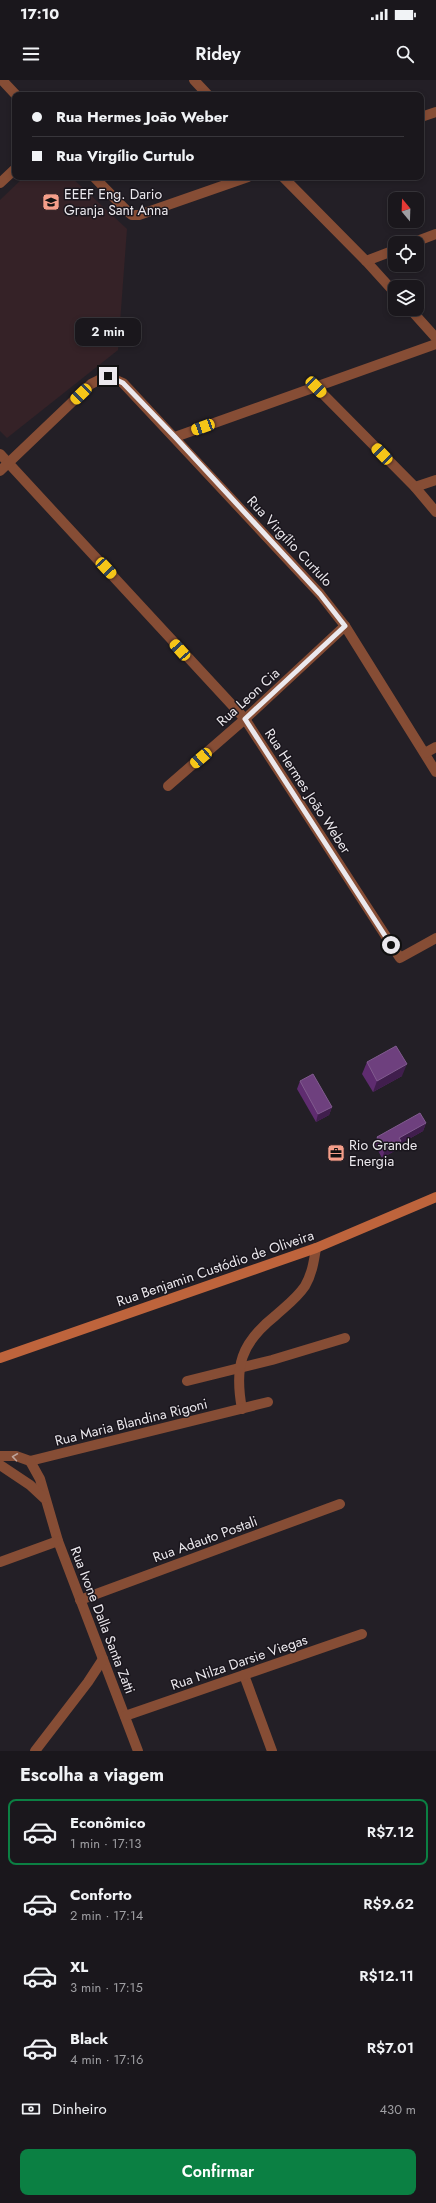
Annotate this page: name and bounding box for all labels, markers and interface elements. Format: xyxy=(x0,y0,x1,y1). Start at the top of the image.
text: 17:10 xyxy=(20,3,59,25)
text: Ridey xyxy=(195,41,241,67)
icon: menu xyxy=(20,43,42,65)
icon: search xyxy=(394,43,416,65)
text: Rua Hermes João Weber xyxy=(56,106,228,128)
text: Rua Virgílio Curtulo xyxy=(56,145,194,167)
place label: EEEF Eng. Dario Granja Sant Anna xyxy=(64,184,168,220)
school or university icon: EEEF Eng. Dario Granja Sant Anna xyxy=(41,192,61,212)
north arrow xyxy=(388,192,424,228)
map controls xyxy=(388,192,424,316)
button: locate xyxy=(388,236,424,272)
button: layers xyxy=(388,280,424,316)
callout: 2 min xyxy=(75,318,141,346)
text: 2 min xyxy=(91,322,125,341)
route end xyxy=(99,367,117,385)
car xyxy=(303,374,329,400)
car xyxy=(68,381,94,407)
car xyxy=(190,417,216,437)
car xyxy=(369,441,395,467)
street label: Rua Virgílio Curtulo xyxy=(243,491,338,591)
car xyxy=(93,555,119,581)
car xyxy=(168,637,192,663)
street label: Rua Leon Cia xyxy=(212,663,284,731)
street label: Rua Hermes João Weber xyxy=(260,724,356,858)
car xyxy=(188,746,214,770)
route start xyxy=(382,936,400,954)
place label: Rio Grande Energia xyxy=(349,1135,417,1171)
office icon: Rio Grande Energia xyxy=(326,1143,346,1163)
street label: Rua Benjamin Custódio de Oliveira xyxy=(114,1225,316,1311)
street label: Rua Maria Blandina Rigoni xyxy=(53,1393,209,1451)
one-way arrow xyxy=(12,1453,18,1462)
street label: Rua Adauto Postali xyxy=(150,1511,260,1567)
street label: Rua Ivone Dalla Santa Zatti xyxy=(66,1543,140,1697)
street label: Rua Nilza Darsie Viegas xyxy=(168,1629,310,1695)
text: Escolha a viagem xyxy=(20,1762,164,1788)
text: Econômico xyxy=(70,1812,145,1834)
icon: car xyxy=(22,1814,58,1850)
text: R$7.12 xyxy=(367,1821,414,1843)
text: 1 min · 17:13 xyxy=(70,1834,141,1853)
text: Conforto xyxy=(70,1884,132,1906)
icon: car xyxy=(22,1886,58,1922)
text: R$9.62 xyxy=(363,1893,414,1915)
text: 2 min · 17:14 xyxy=(70,1906,143,1925)
text: XL xyxy=(70,1956,88,1978)
icon: car xyxy=(22,1958,58,1994)
text: R$12.11 xyxy=(359,1965,414,1987)
text: 3 min · 17:15 xyxy=(70,1978,143,1997)
text: Black xyxy=(70,2028,108,2050)
icon: car xyxy=(22,2030,58,2066)
text: R$7.01 xyxy=(367,2037,414,2059)
text: 4 min · 17:16 xyxy=(70,2050,143,2069)
icon: cash xyxy=(20,2098,42,2120)
text: Dinheiro xyxy=(52,2098,107,2120)
text: 430 m xyxy=(379,2100,416,2119)
button: Confirmar xyxy=(20,2149,416,2195)

